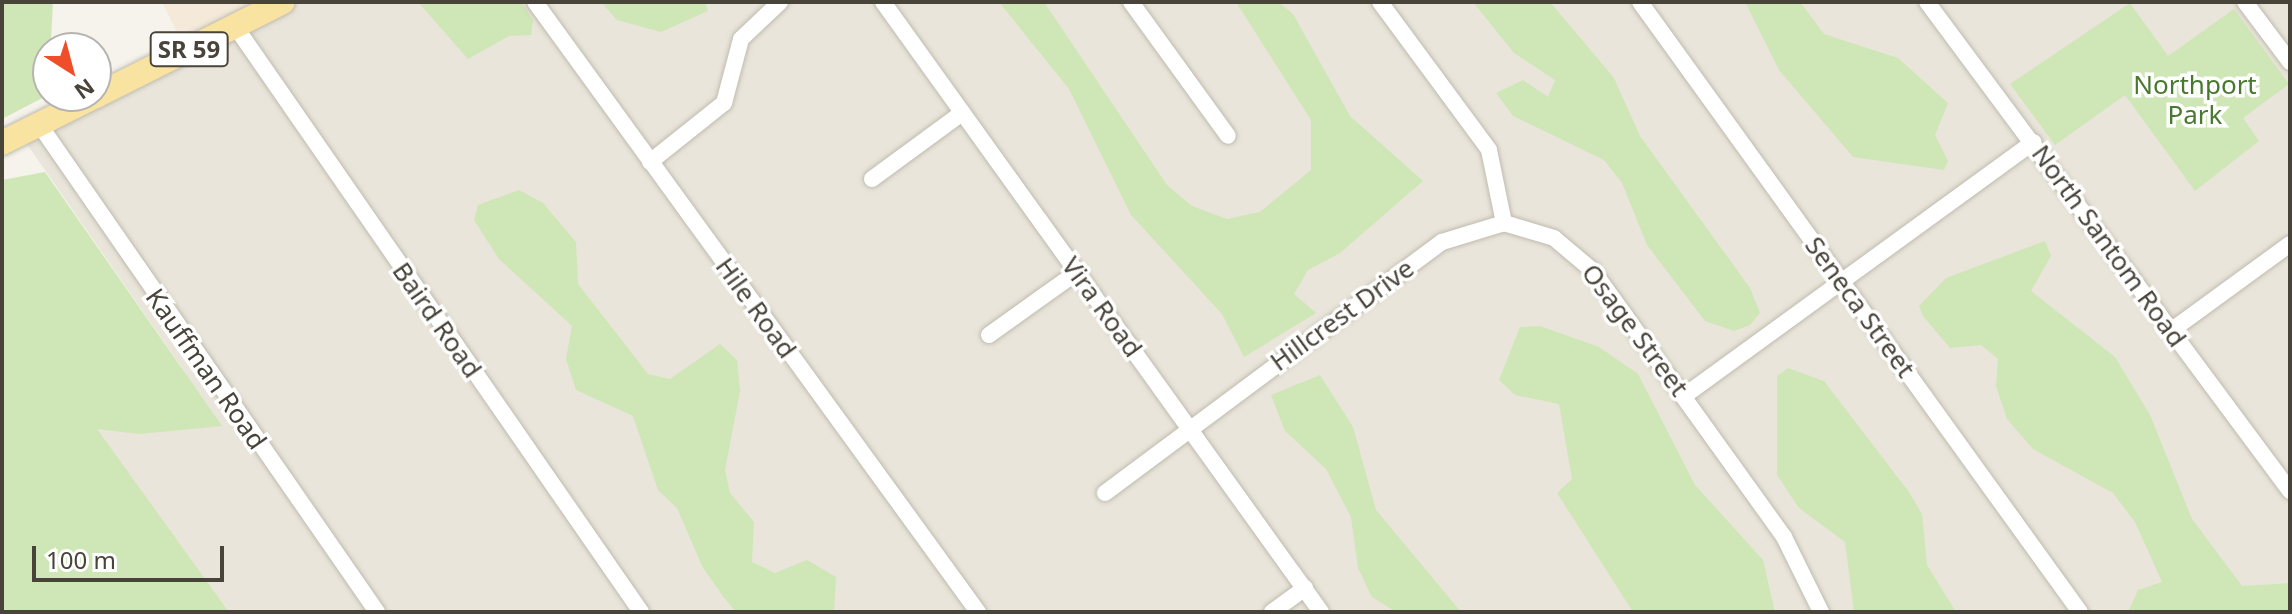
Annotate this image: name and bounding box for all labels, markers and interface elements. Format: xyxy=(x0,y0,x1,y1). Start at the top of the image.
road number: SR 59 xyxy=(149,29,229,69)
north arrow xyxy=(32,32,112,112)
park label: Northport Park xyxy=(2133,69,2257,130)
text: N xyxy=(69,72,101,107)
street label: North Santom Road xyxy=(2025,139,2193,353)
street label: Seneca Street xyxy=(1799,231,1921,383)
street label: Vira Road xyxy=(1055,251,1149,363)
street label: Hile Road xyxy=(709,252,803,364)
street label: Hillcrest Drive xyxy=(1264,253,1420,377)
street label: Baird Road xyxy=(386,256,488,384)
street label: Osage Street xyxy=(1575,258,1695,402)
street label: Kauffman Road xyxy=(139,283,273,455)
scale bar xyxy=(36,530,228,580)
text: 100 m xyxy=(46,543,116,576)

